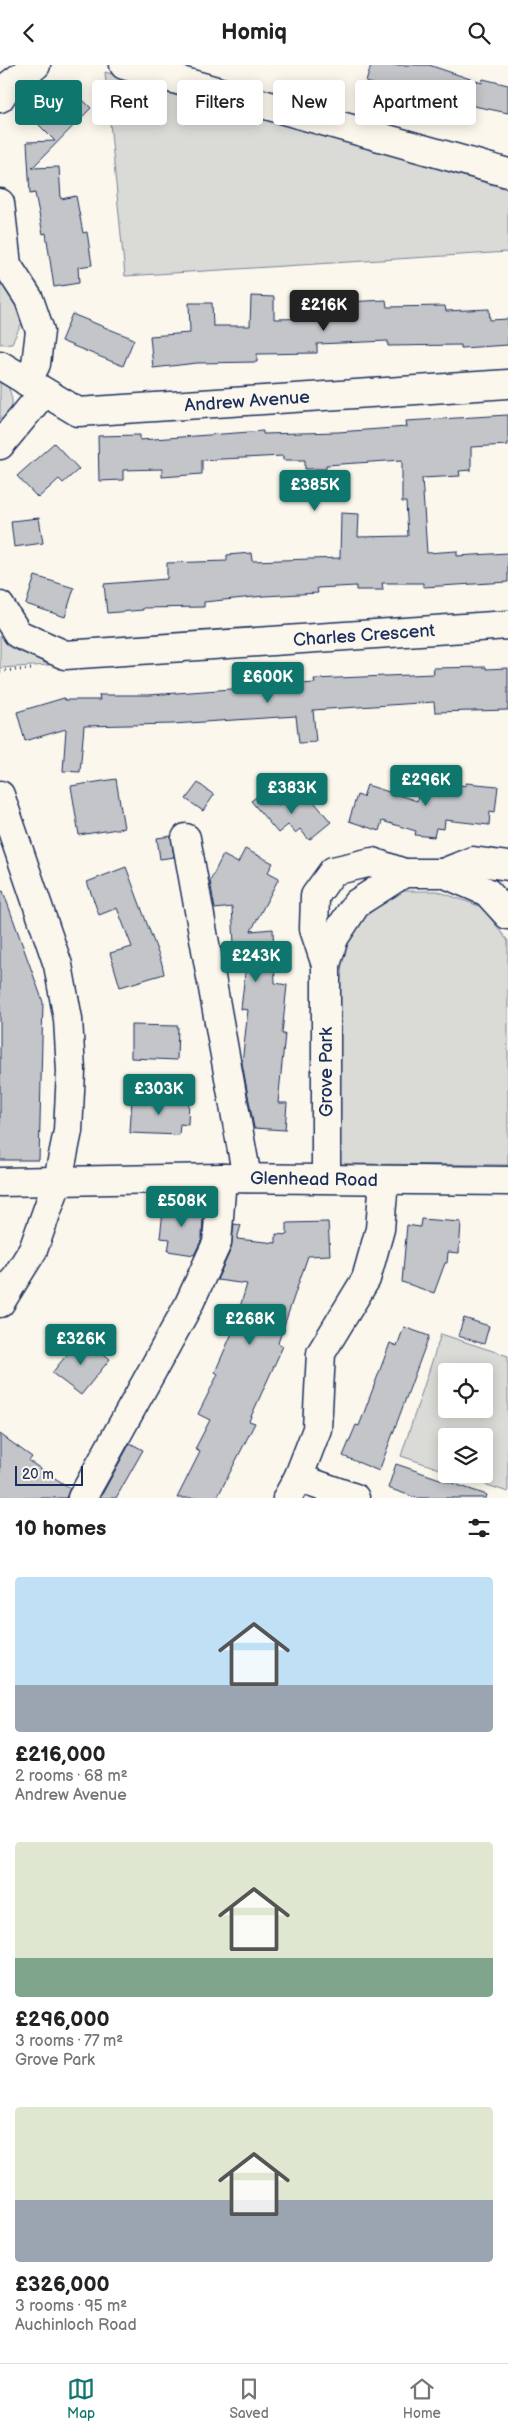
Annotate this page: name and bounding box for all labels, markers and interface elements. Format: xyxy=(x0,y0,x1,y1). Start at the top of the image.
icon: back xyxy=(15,19,43,47)
text: Homiq xyxy=(221,19,287,46)
icon: search xyxy=(465,19,493,47)
chip: Buy xyxy=(15,80,82,125)
chip: Rent xyxy=(92,80,167,125)
chip: Filters xyxy=(177,80,263,125)
chip: New xyxy=(273,80,345,125)
chip: Apartment xyxy=(355,80,476,125)
pin: £216K xyxy=(289,289,359,332)
text: £216K xyxy=(301,296,347,315)
street label: Andrew Avenue xyxy=(184,387,311,416)
pin: £385K xyxy=(280,469,350,512)
text: £385K xyxy=(290,476,340,495)
street label: Charles Crescent xyxy=(292,620,436,651)
pin: £600K xyxy=(233,661,303,704)
text: £600K xyxy=(243,668,293,687)
pin: £296K xyxy=(391,765,461,807)
text: £296K xyxy=(401,771,451,790)
pin: £383K xyxy=(257,773,327,815)
text: £383K xyxy=(267,779,317,798)
pin: £243K xyxy=(221,941,291,983)
text: £243K xyxy=(232,947,280,966)
street label: Grove Park xyxy=(316,1027,337,1117)
pin: £303K xyxy=(124,1073,194,1116)
text: £303K xyxy=(134,1080,184,1099)
street label: Glenhead Road xyxy=(250,1168,378,1191)
pin: £508K xyxy=(147,1185,217,1228)
text: £508K xyxy=(157,1192,207,1211)
pin: £268K xyxy=(215,1303,285,1346)
text: £268K xyxy=(225,1310,275,1329)
pin: £326K xyxy=(46,1323,116,1366)
text: £326K xyxy=(56,1330,106,1349)
map controls xyxy=(438,1363,493,1483)
button: locate xyxy=(438,1363,493,1418)
button: layers xyxy=(438,1428,493,1483)
scale bar xyxy=(15,1463,82,1486)
text: 20 m xyxy=(22,1466,54,1483)
icon: filters xyxy=(465,1514,493,1542)
text: 10 homes xyxy=(15,1516,106,1541)
icon: home xyxy=(209,1609,299,1699)
text: £216,000 xyxy=(15,1742,106,1767)
text: 2 rooms · 68 m² xyxy=(15,1767,128,1786)
text: Andrew Avenue xyxy=(15,1786,127,1805)
icon: home xyxy=(209,1874,299,1964)
text: £296,000 xyxy=(15,2007,110,2032)
text: 3 rooms · 77 m² xyxy=(15,2032,123,2051)
text: Grove Park xyxy=(15,2051,95,2070)
icon: home xyxy=(209,2139,299,2229)
text: £326,000 xyxy=(15,2272,110,2297)
text: 3 rooms · 95 m² xyxy=(15,2297,127,2316)
text: Auchinloch Road xyxy=(15,2316,137,2335)
tab: Map xyxy=(67,2375,95,2422)
tab: Saved xyxy=(229,2375,269,2422)
tab: Home xyxy=(403,2375,441,2422)

